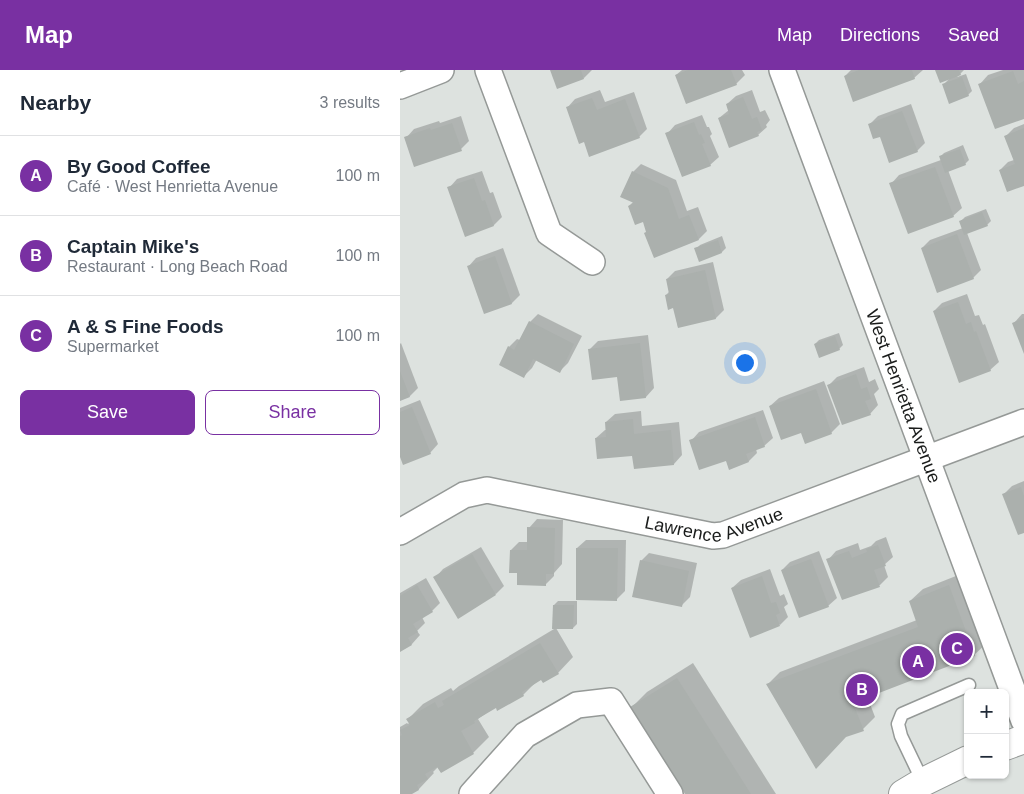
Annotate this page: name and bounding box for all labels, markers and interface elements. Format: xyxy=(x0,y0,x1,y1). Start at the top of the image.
text: Map xyxy=(25,21,73,48)
text: Map xyxy=(777,25,812,45)
text: Directions xyxy=(840,25,920,45)
text: Saved xyxy=(948,25,999,45)
text: Nearby xyxy=(20,91,91,114)
text: 3 results xyxy=(320,94,380,111)
text: By Good Coffee xyxy=(67,156,211,177)
text: A xyxy=(30,167,42,184)
text: 100 m xyxy=(336,167,380,184)
text: Café · West Henrietta Avenue xyxy=(67,178,278,195)
text: Captain Mike's xyxy=(67,236,199,257)
text: B xyxy=(30,247,42,264)
text: 100 m xyxy=(336,247,380,264)
text: Restaurant · Long Beach Road xyxy=(67,258,288,275)
street label: West Henrietta Avenue xyxy=(862,307,945,486)
text: A & S Fine Foods xyxy=(67,316,224,337)
text: C xyxy=(30,327,42,344)
text: 100 m xyxy=(336,327,380,344)
text: Supermarket xyxy=(67,338,159,355)
your location xyxy=(732,350,758,376)
button: Save xyxy=(20,390,195,435)
button: Share xyxy=(205,390,380,435)
street label: Lawrence Avenue xyxy=(643,503,786,546)
pin: C xyxy=(941,630,973,668)
pin: A xyxy=(902,643,934,681)
pin: B xyxy=(846,671,878,709)
map controls xyxy=(964,689,1009,779)
button: + xyxy=(964,689,1009,734)
button: − xyxy=(964,734,1009,779)

